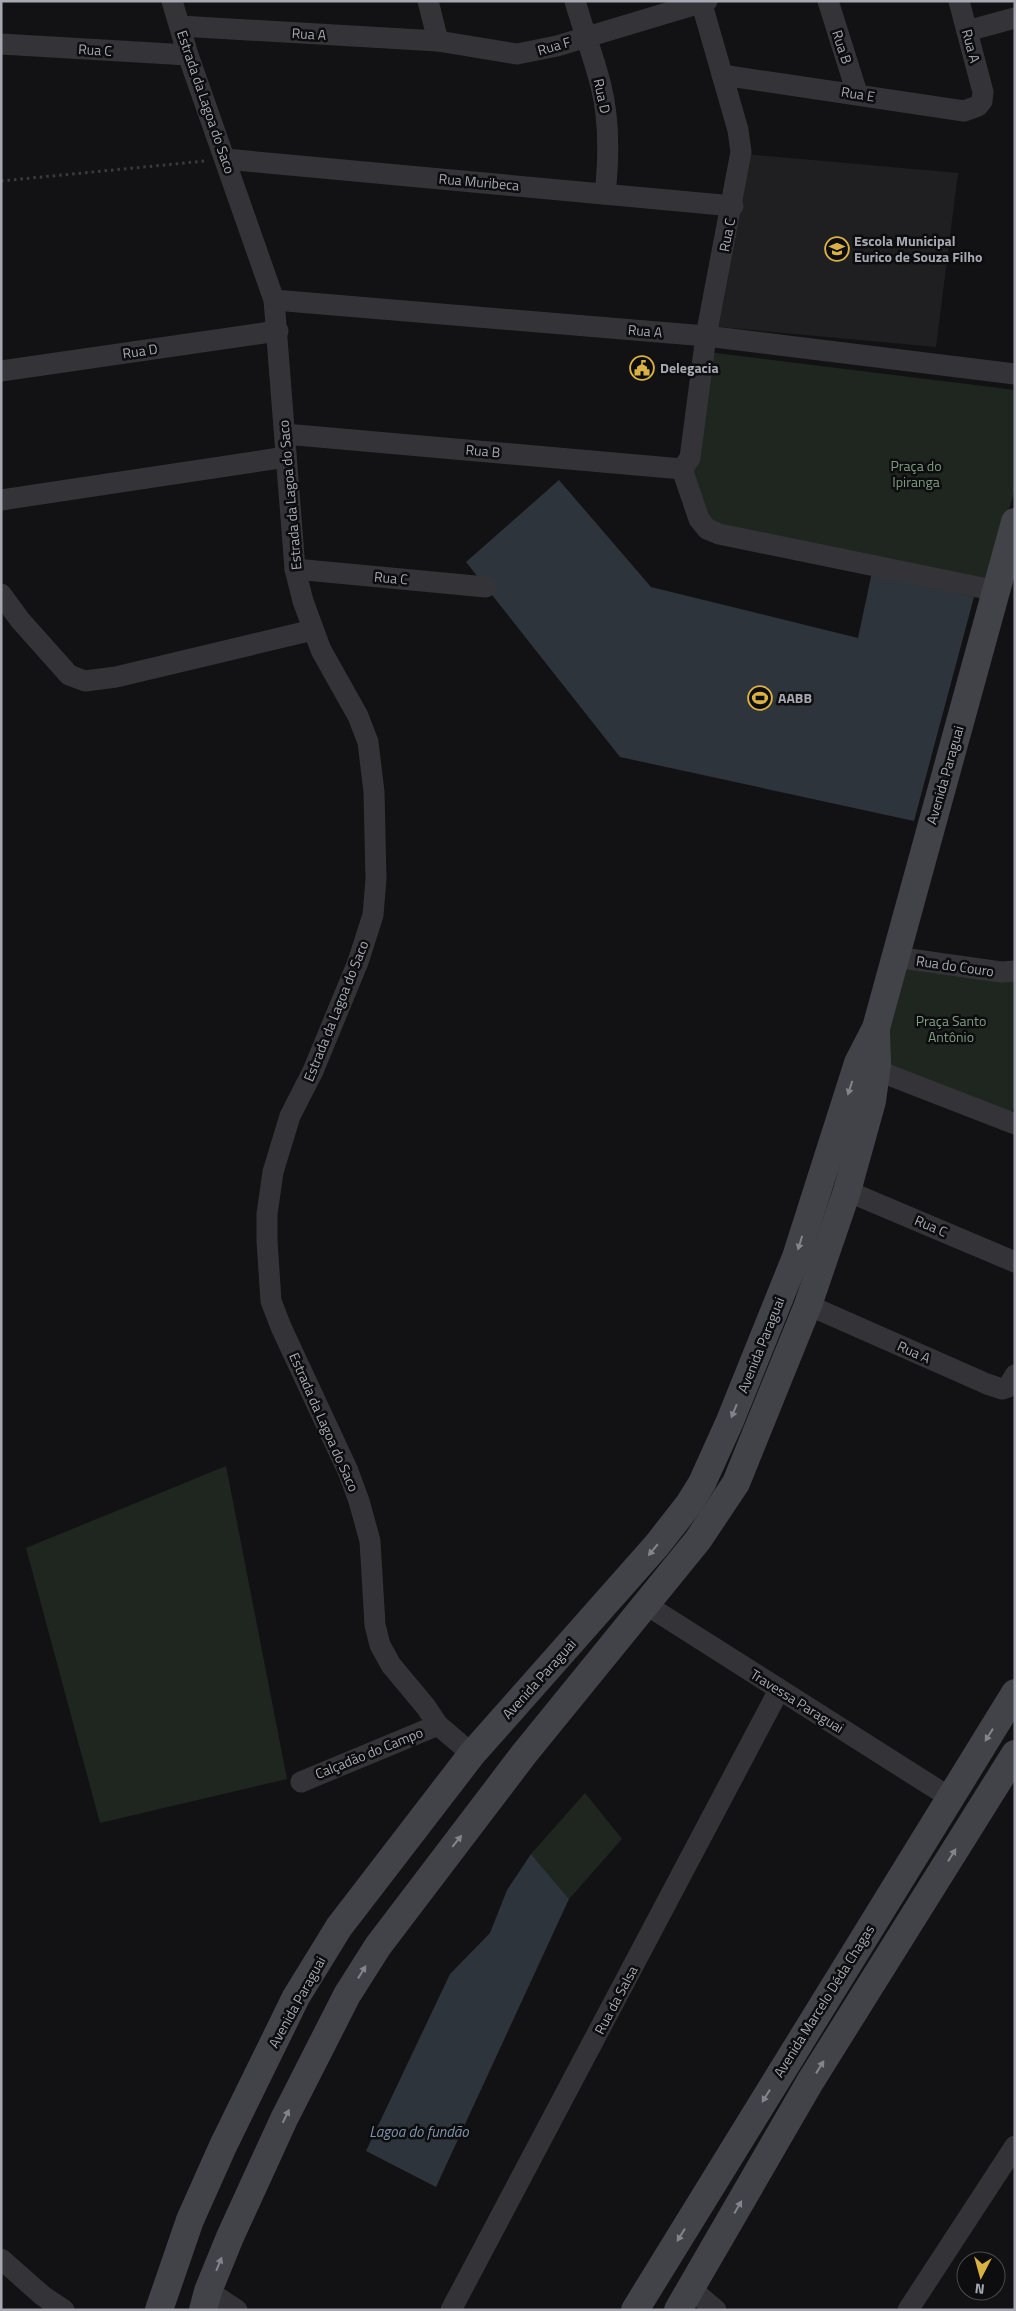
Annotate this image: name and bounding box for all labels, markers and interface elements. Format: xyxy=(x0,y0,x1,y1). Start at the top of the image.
street label: Rua A xyxy=(291,22,327,45)
street label: Estrada da Lagoa do Saco xyxy=(172,27,241,176)
street label: Rua B xyxy=(827,27,858,67)
street label: Rua A xyxy=(957,27,986,66)
street label: Rua F xyxy=(535,31,573,60)
street label: Rua C xyxy=(78,38,113,61)
street label: Rua D xyxy=(589,77,616,115)
street label: Rua E xyxy=(840,80,877,107)
street label: Rua Muribeca xyxy=(438,168,520,195)
street label: Rua C xyxy=(713,216,740,253)
place label: Escola Municipal Eurico de Souza Filho xyxy=(854,230,982,267)
school or university icon: Escola Municipal Eurico de Souza Filho xyxy=(824,236,850,262)
street label: Rua A xyxy=(627,319,664,343)
street label: Rua D xyxy=(121,338,159,363)
public building icon: Delegacia xyxy=(629,355,655,381)
place label: Delegacia xyxy=(660,357,719,378)
street label: Estrada da Lagoa do Saco xyxy=(272,419,307,571)
street label: Rua B xyxy=(465,439,501,462)
park label: Praça do Ipiranga xyxy=(890,455,942,492)
street label: Rua C xyxy=(373,566,409,589)
sports icon: AABB xyxy=(747,685,773,711)
place label: AABB xyxy=(778,687,812,708)
street label: Avenida Paraguai xyxy=(920,723,969,827)
street label: Estrada da Lagoa do Saco xyxy=(298,937,373,1084)
street label: Rua do Couro xyxy=(915,950,995,981)
park label: Praça Santo Antônio xyxy=(916,1010,986,1047)
one-way arrow xyxy=(845,1081,853,1096)
street label: Rua C xyxy=(912,1209,951,1242)
one-way arrow xyxy=(796,1236,804,1251)
street label: Avenida Paraguai xyxy=(732,1294,789,1396)
street label: Rua A xyxy=(894,1335,935,1368)
street label: Estrada da Lagoa do Saco xyxy=(284,1349,365,1495)
one-way arrow xyxy=(730,1403,737,1418)
one-way arrow xyxy=(647,1543,658,1556)
street label: Avenida Paraguai xyxy=(497,1634,580,1723)
street label: Travessa Paraguai xyxy=(747,1663,848,1738)
street label: Calçadão do Campo xyxy=(312,1721,426,1784)
one-way arrow xyxy=(984,1728,993,1741)
one-way arrow xyxy=(452,1835,463,1848)
one-way arrow xyxy=(947,1848,956,1861)
street label: Avenida Marcelo Déda Chagas xyxy=(768,1920,879,2081)
street label: Avenida Paraguai xyxy=(263,1952,330,2051)
street label: Rua da Salsa xyxy=(589,1962,642,2038)
one-way arrow xyxy=(357,1966,366,1979)
one-way arrow xyxy=(815,2060,824,2073)
one-way arrow xyxy=(761,2090,770,2103)
one-way arrow xyxy=(282,2109,290,2123)
water label: Lagoa do fundão xyxy=(369,2120,469,2143)
one-way arrow xyxy=(734,2200,742,2215)
one-way arrow xyxy=(676,2228,685,2241)
north arrow xyxy=(956,2251,1006,2301)
one-way arrow xyxy=(215,2256,223,2271)
text: N xyxy=(974,2278,986,2300)

